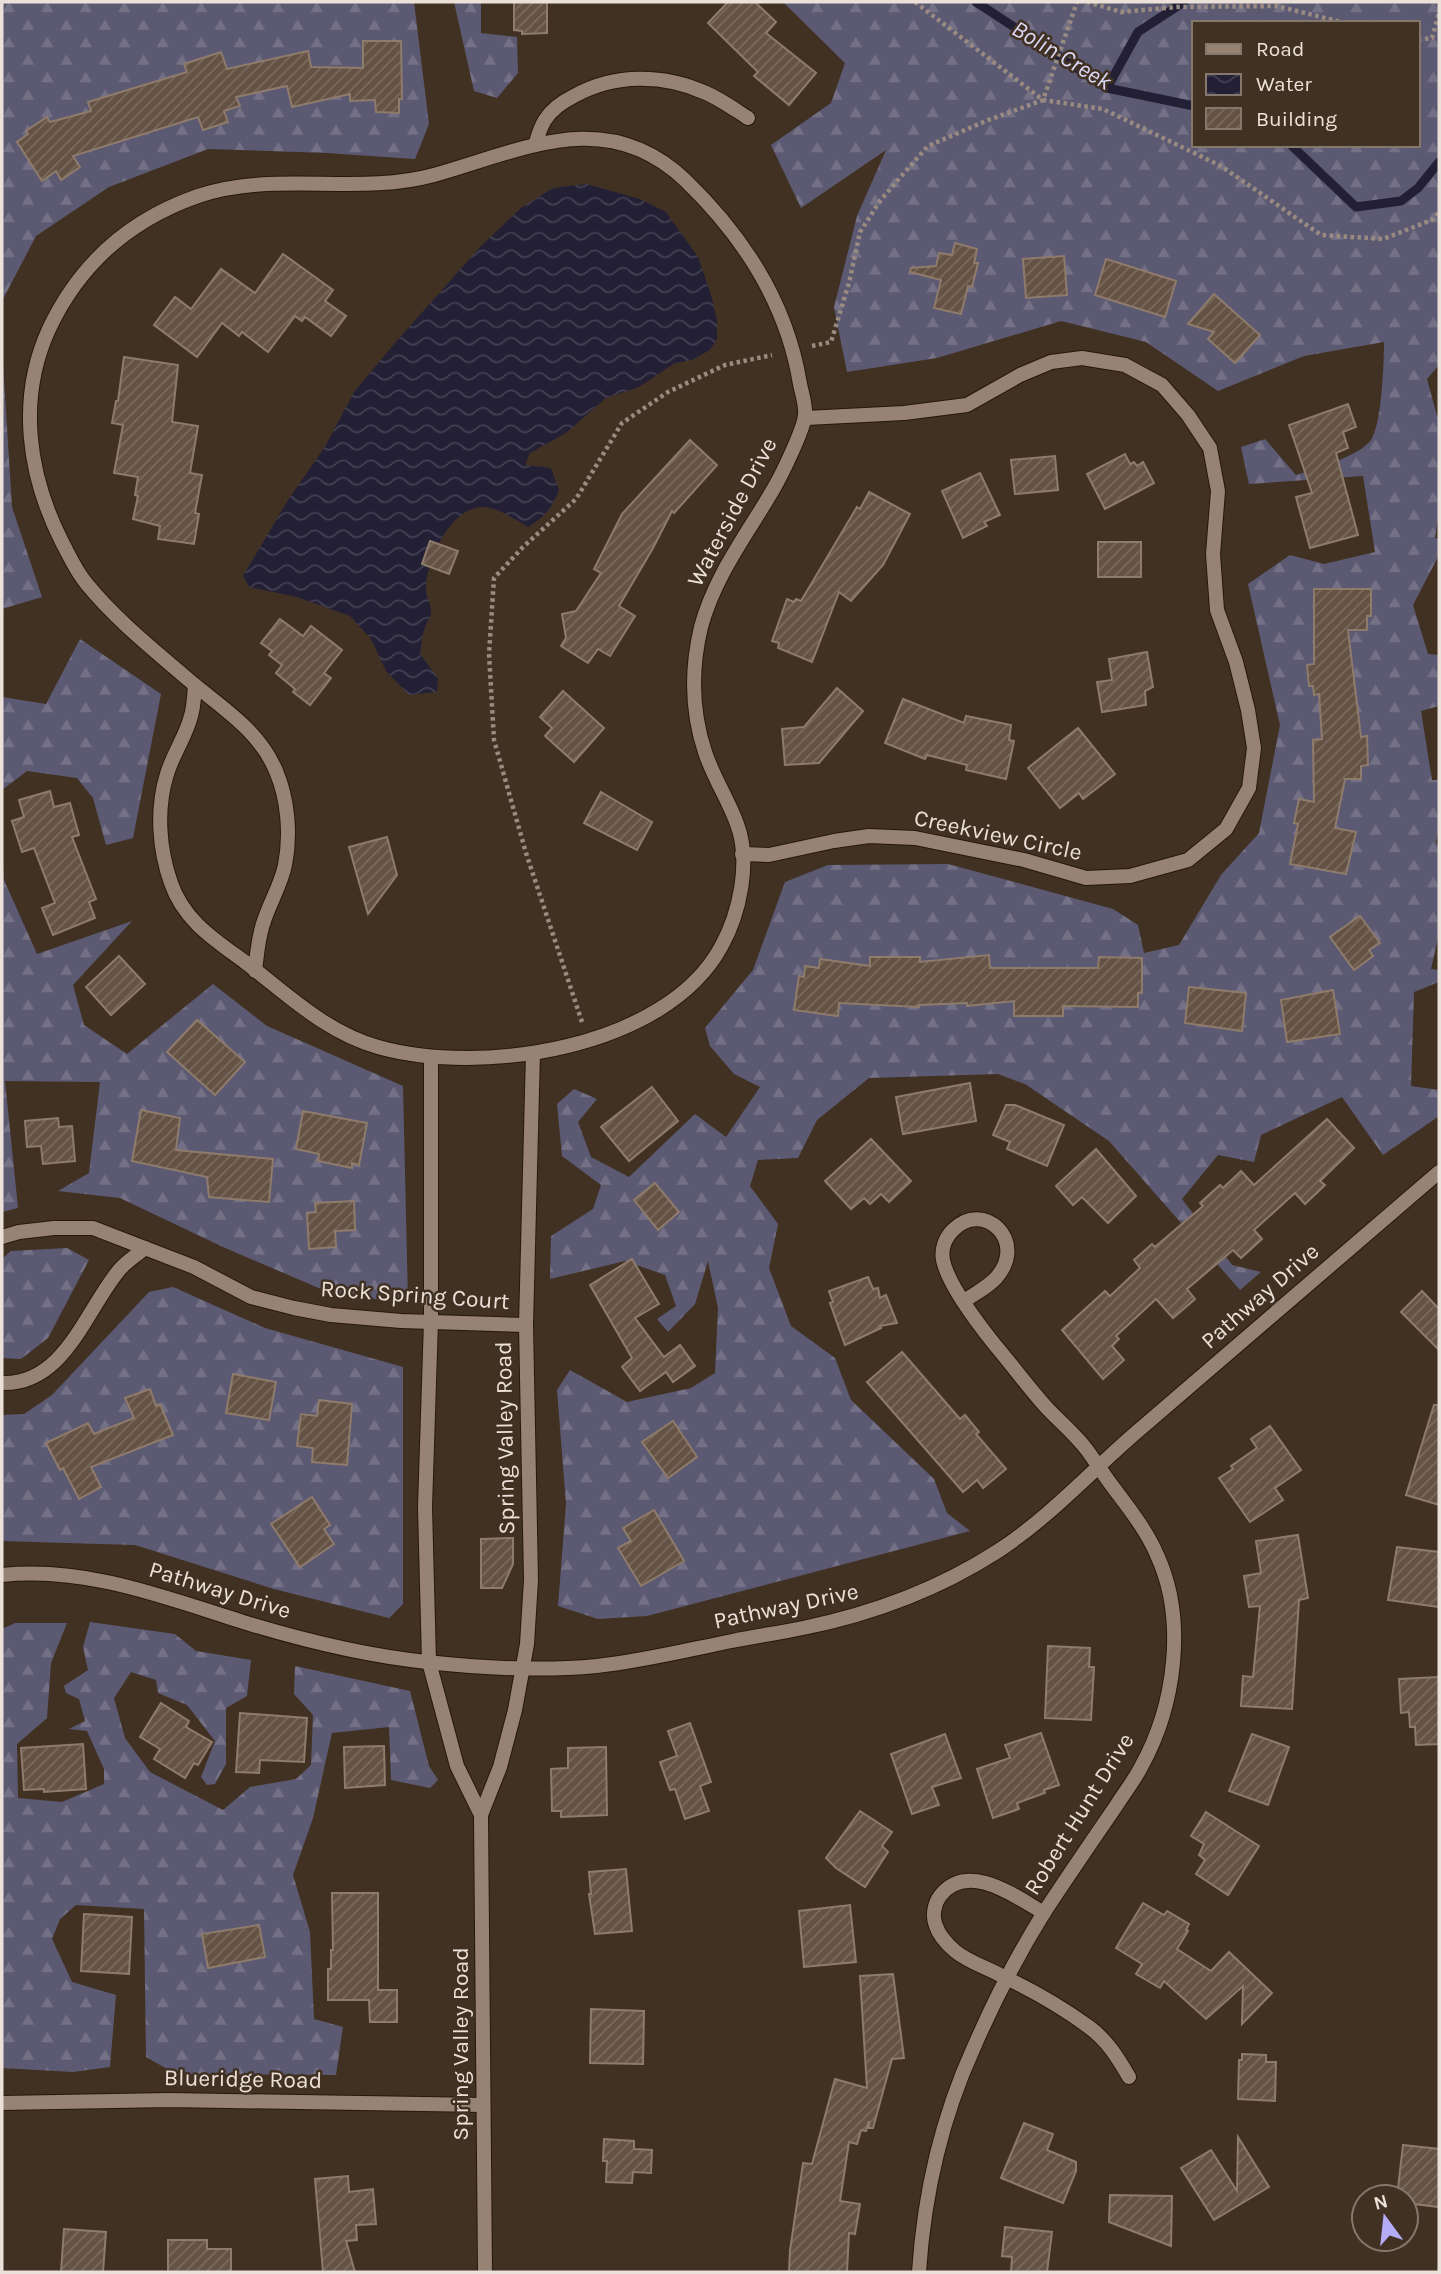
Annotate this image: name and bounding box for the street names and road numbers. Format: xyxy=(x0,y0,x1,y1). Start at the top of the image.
street label: Waterside Drive xyxy=(681,433,783,591)
street label: Creekview Circle xyxy=(912,804,1084,866)
street label: Pathway Drive xyxy=(1196,1238,1324,1354)
street label: Rock Spring Court xyxy=(320,1275,511,1315)
street label: Spring Valley Road xyxy=(490,1341,520,1535)
street label: Pathway Drive xyxy=(146,1556,294,1624)
street label: Pathway Drive xyxy=(711,1577,861,1635)
street label: Robert Hunt Drive xyxy=(1018,1728,1140,1900)
street label: Spring Valley Road xyxy=(447,1947,474,2141)
street label: Blueridge Road xyxy=(164,2064,322,2094)

